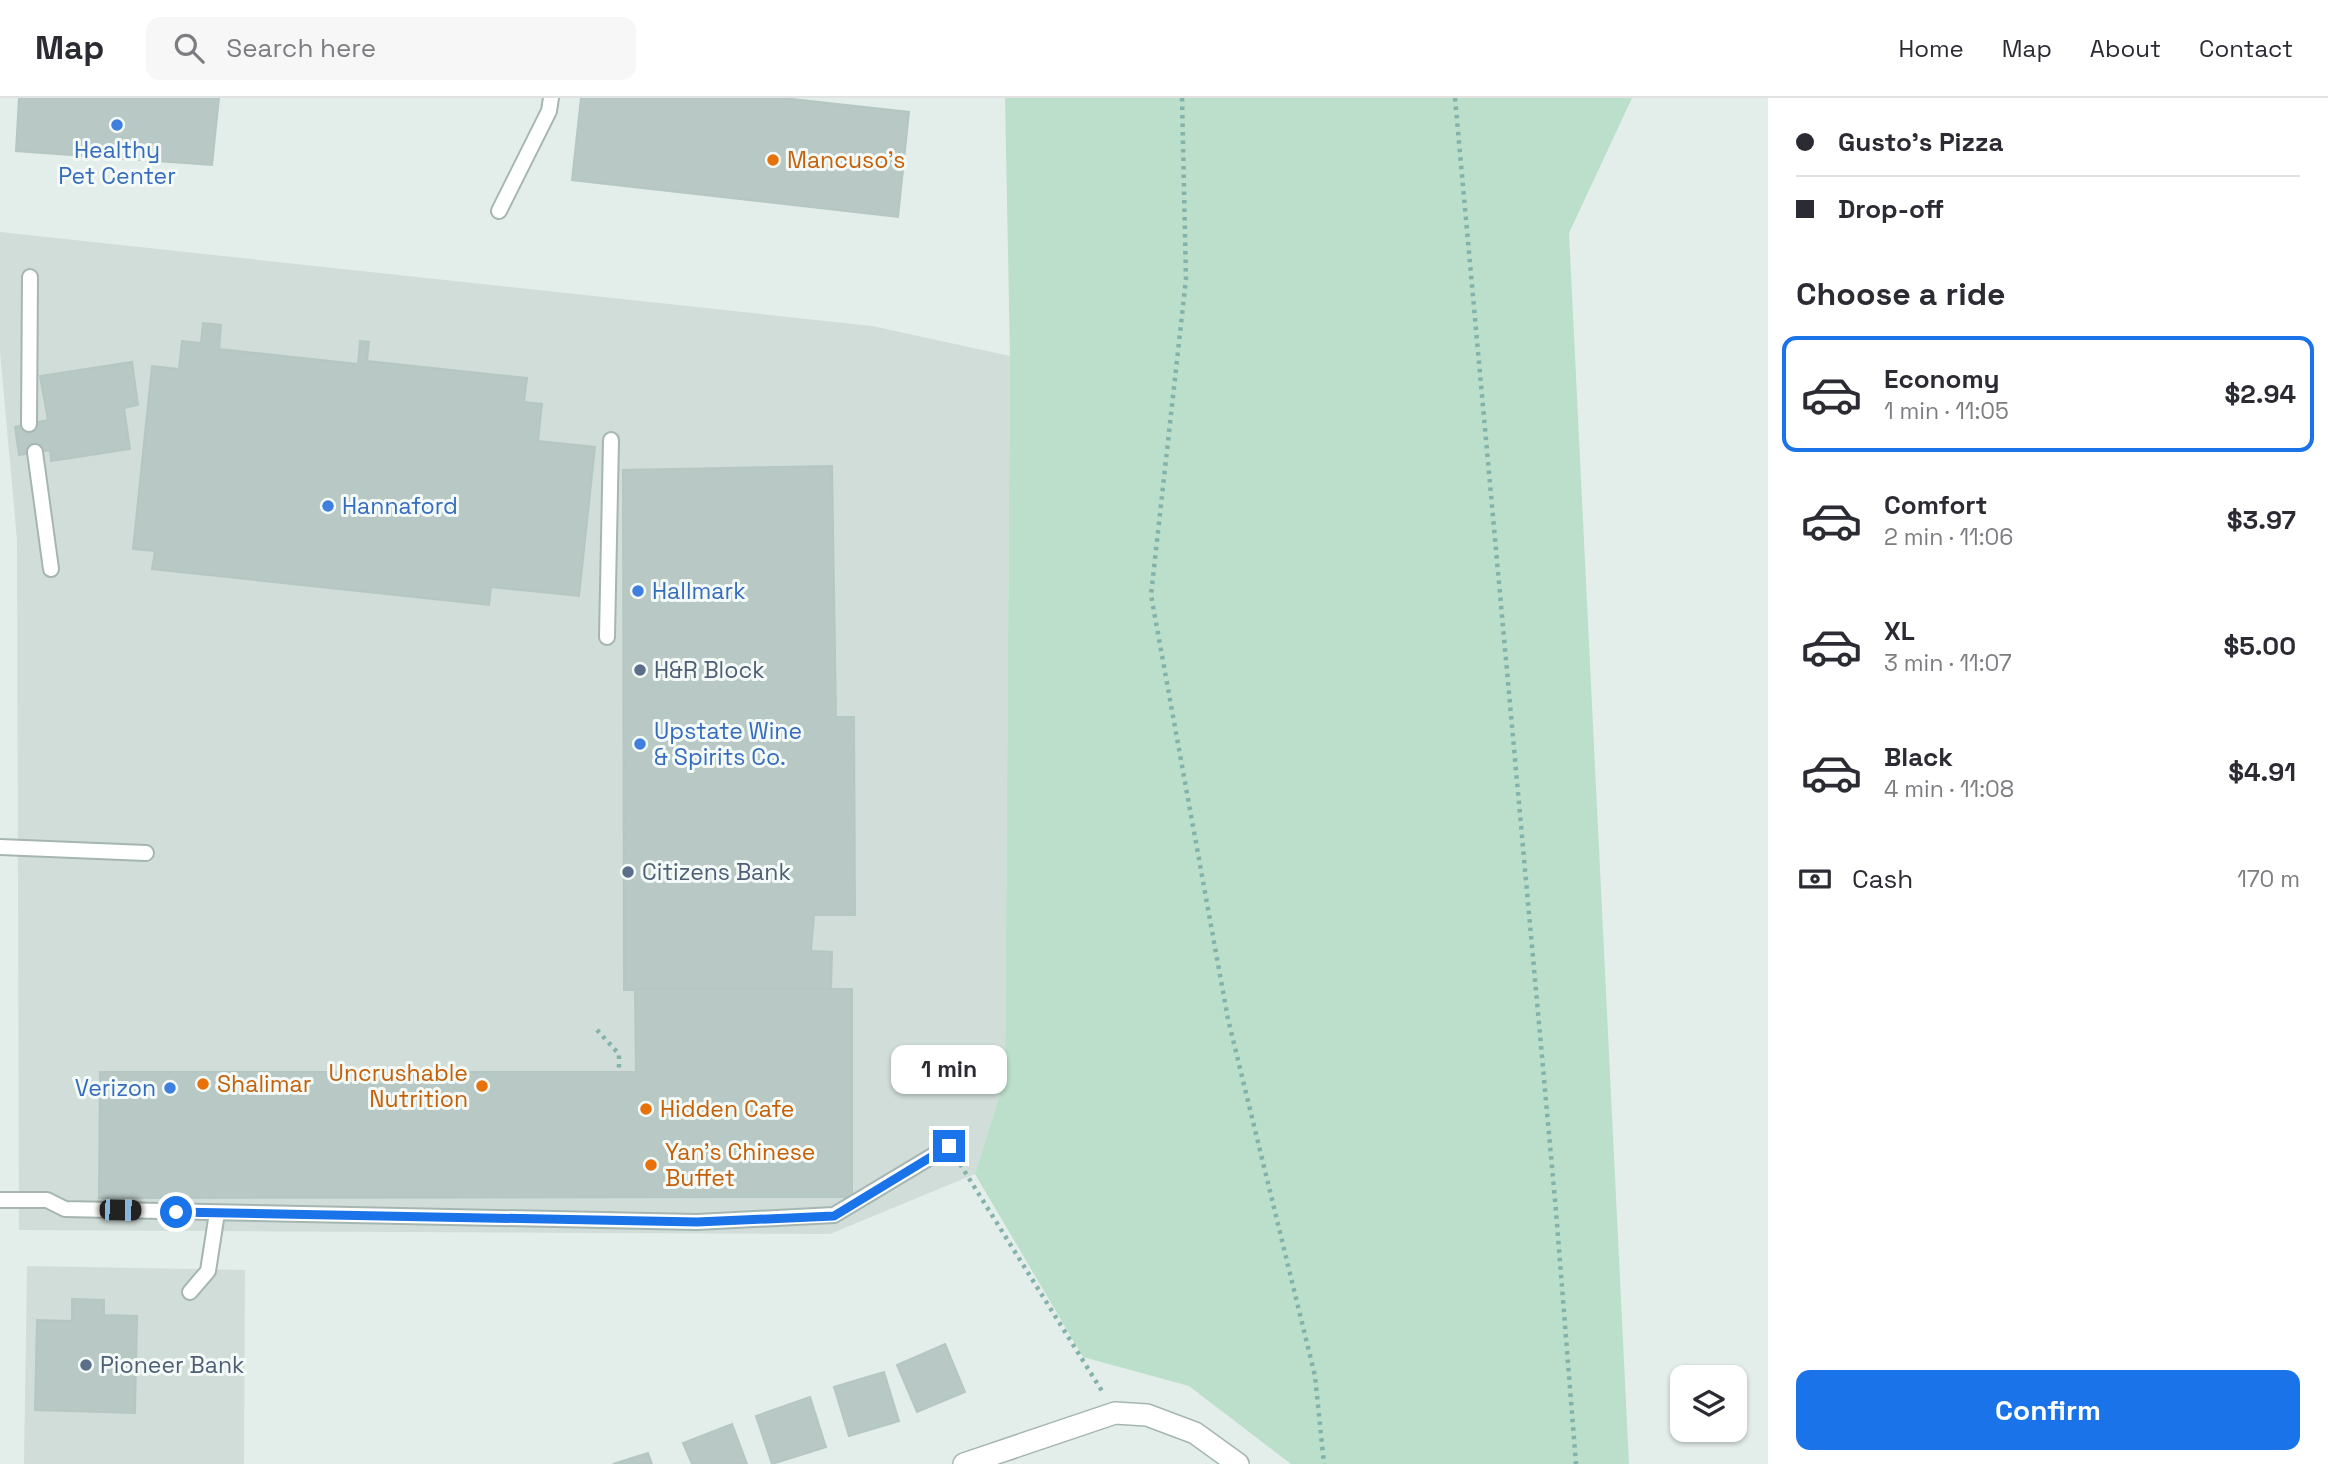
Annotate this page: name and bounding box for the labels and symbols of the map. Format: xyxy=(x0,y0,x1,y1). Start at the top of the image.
marker: Healthy Pet Center xyxy=(109,117,125,133)
place label: Healthy Pet Center xyxy=(58,135,176,191)
place label: Mancuso's xyxy=(787,145,905,175)
marker: Mancuso's xyxy=(765,152,781,168)
place label: Hannaford xyxy=(342,491,458,521)
marker: Hannaford xyxy=(320,498,336,514)
place label: Hallmark xyxy=(652,576,746,606)
marker: Hallmark xyxy=(630,583,646,599)
place label: H&R Block xyxy=(654,655,765,685)
marker: H&R Block xyxy=(632,662,648,678)
place label: Upstate Wine & Spirits Co. xyxy=(654,716,802,772)
marker: Upstate Wine & Spirits Co. xyxy=(632,736,648,752)
place label: Citizens Bank xyxy=(642,857,791,887)
marker: Citizens Bank xyxy=(620,864,636,880)
callout: 1 min xyxy=(891,1044,1007,1094)
place label: Uncrushable Nutrition xyxy=(329,1058,468,1114)
place label: Shalimar xyxy=(217,1069,311,1099)
place label: Verizon xyxy=(75,1073,156,1103)
marker: Shalimar xyxy=(195,1076,211,1092)
marker: Uncrushable Nutrition xyxy=(474,1078,490,1094)
marker: Verizon xyxy=(162,1080,178,1096)
place label: Hidden Cafe xyxy=(660,1094,794,1124)
marker: Hidden Cafe xyxy=(638,1101,654,1117)
route end xyxy=(933,1130,965,1162)
place label: Yan's Chinese Buffet xyxy=(665,1137,816,1193)
marker: Yan's Chinese Buffet xyxy=(643,1157,659,1173)
route start xyxy=(160,1196,192,1228)
car xyxy=(99,1199,142,1221)
place label: Pioneer Bank xyxy=(100,1350,245,1380)
marker: Pioneer Bank xyxy=(78,1357,94,1373)

